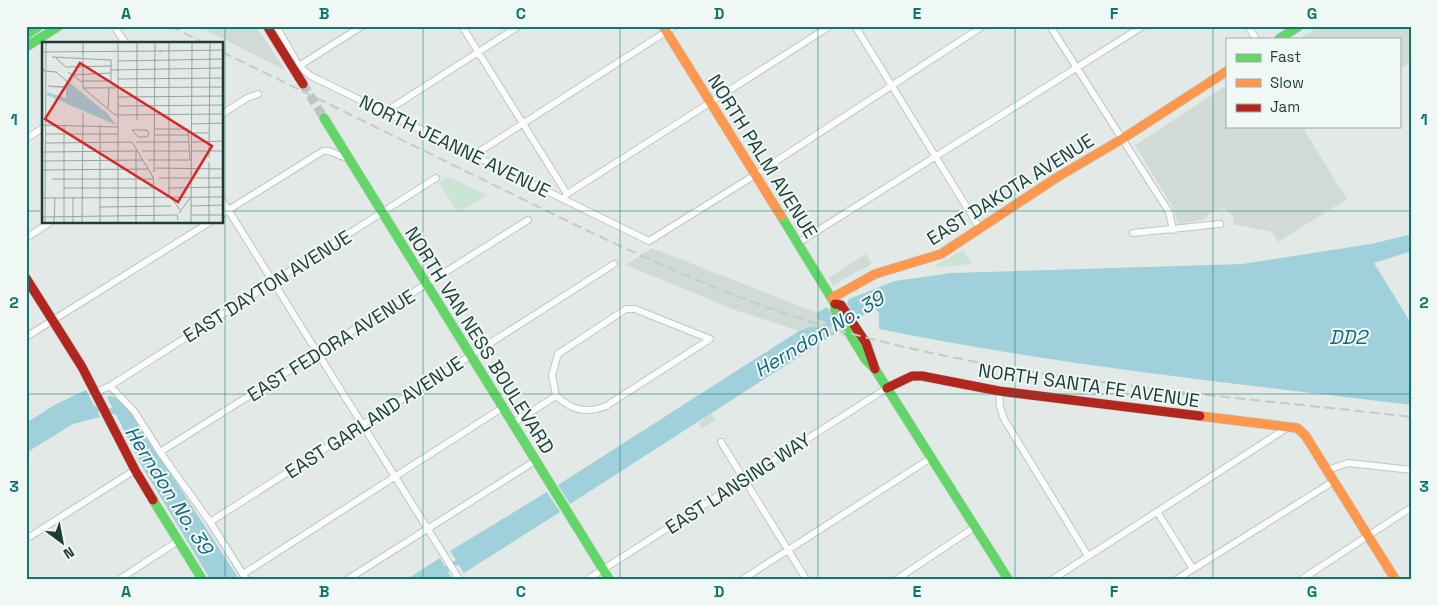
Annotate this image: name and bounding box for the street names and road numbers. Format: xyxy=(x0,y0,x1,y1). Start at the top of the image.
street label: NORTH PALM AVENUE xyxy=(702,70,823,243)
street label: NORTH JEANNE AVENUE xyxy=(355,89,554,204)
street label: EAST DAKOTA AVENUE xyxy=(922,128,1098,251)
street label: NORTH VAN NESS BOULEVARD xyxy=(399,222,560,459)
street label: EAST DAYTON AVENUE xyxy=(178,224,356,348)
street label: EAST FEDORA AVENUE xyxy=(243,284,420,407)
street label: EAST GARLAND AVENUE xyxy=(281,350,468,484)
street label: NORTH SANTA FE AVENUE xyxy=(977,358,1201,413)
street label: EAST LANSING WAY xyxy=(661,427,816,540)

